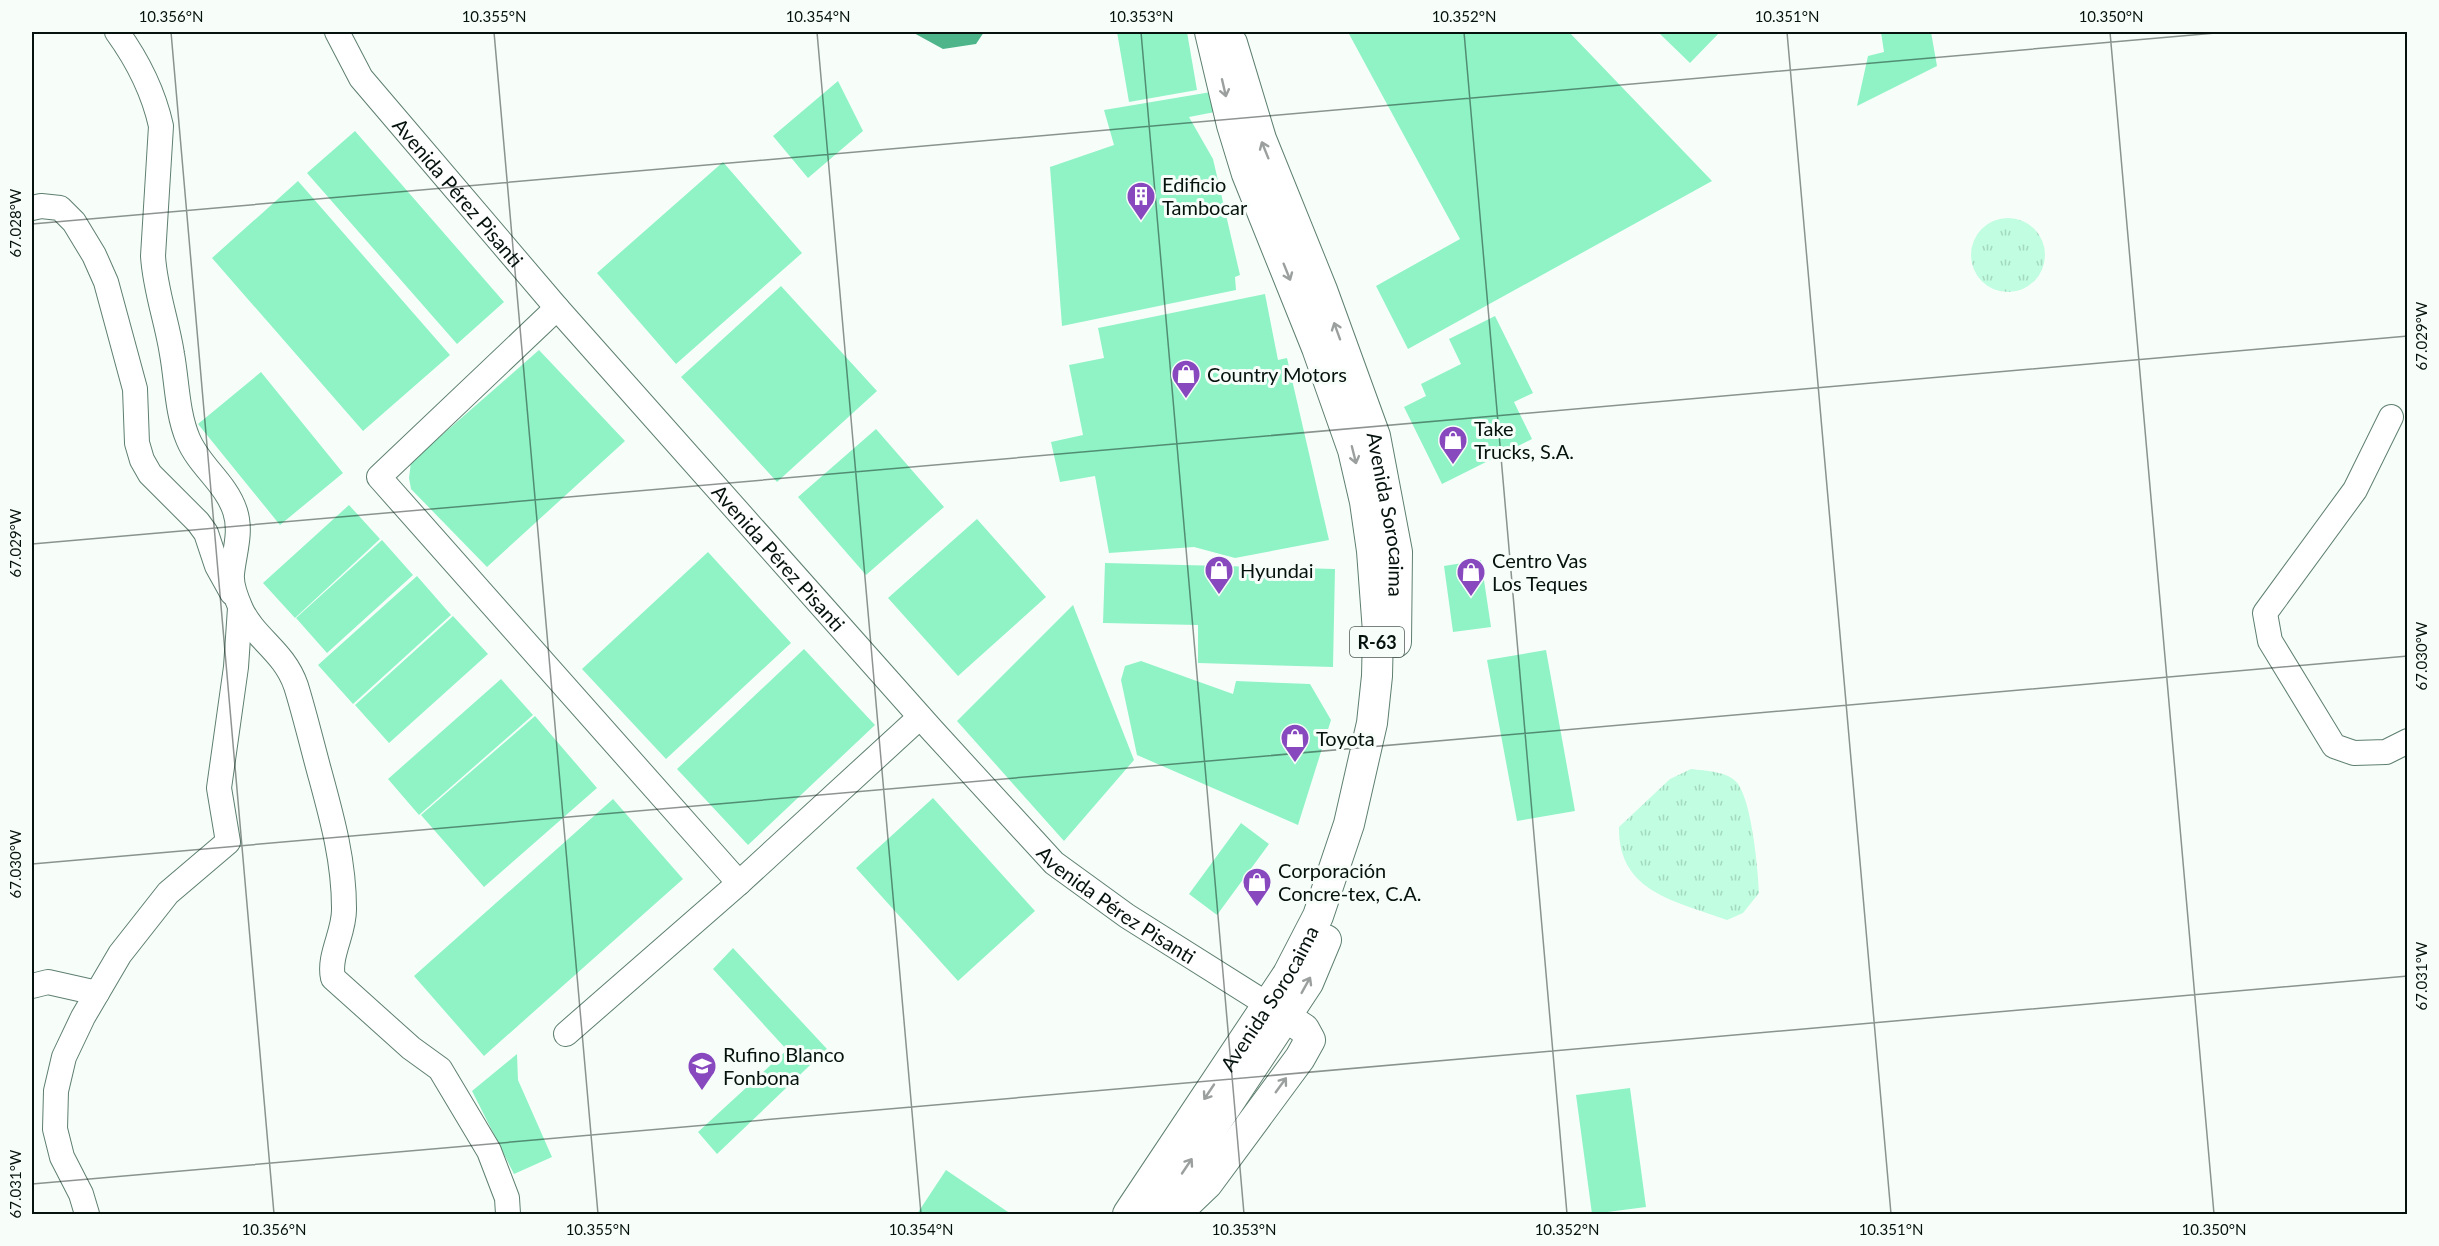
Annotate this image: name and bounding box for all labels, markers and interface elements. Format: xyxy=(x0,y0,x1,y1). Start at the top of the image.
text: 10.356°N xyxy=(139,7,203,25)
text: 10.355°N xyxy=(462,7,526,25)
text: 10.354°N xyxy=(786,7,850,25)
text: 10.353°N xyxy=(1109,7,1173,25)
text: 10.352°N xyxy=(1432,7,1496,25)
text: 10.351°N xyxy=(1755,7,1819,25)
text: 10.350°N xyxy=(2079,7,2143,25)
one-way arrow xyxy=(1218,79,1230,98)
street label: Avenida Pérez Pisanti xyxy=(388,113,528,272)
one-way arrow xyxy=(1259,141,1270,160)
place label: Edificio Tambocar xyxy=(1162,172,1248,219)
building icon: Edificio Tambocar xyxy=(1125,180,1157,222)
text: 67.028°W xyxy=(6,188,24,257)
one-way arrow xyxy=(1282,263,1293,281)
text: 67.029°W xyxy=(2412,301,2430,370)
one-way arrow xyxy=(1331,322,1342,341)
shop icon: Country Motors xyxy=(1170,358,1202,400)
place label: Country Motors xyxy=(1207,362,1347,386)
place label: Take Trucks, S.A. xyxy=(1474,416,1574,463)
shop icon: Take Trucks, S.A. xyxy=(1437,424,1469,466)
street label: Avenida Sorocaima xyxy=(1362,430,1410,597)
one-way arrow xyxy=(1349,446,1361,465)
street label: Avenida Pérez Pisanti xyxy=(707,479,850,636)
text: 67.029°W xyxy=(6,508,24,577)
place label: Centro Vas Los Teques xyxy=(1492,548,1588,595)
shop icon: Hyundai xyxy=(1203,554,1235,596)
shop icon: Centro Vas Los Teques xyxy=(1455,556,1487,598)
place label: Hyundai xyxy=(1240,558,1314,582)
text: 67.030°W xyxy=(2412,621,2430,690)
road number: R-63 xyxy=(1350,627,1404,657)
shop icon: Toyota xyxy=(1279,722,1311,764)
place label: Toyota xyxy=(1316,726,1375,750)
text: 67.030°W xyxy=(6,829,24,898)
street label: Avenida Pérez Pisanti xyxy=(1032,841,1200,968)
place label: Corporación Concre-tex, C.A. xyxy=(1278,858,1422,905)
shop icon: Corporación Concre-tex, C.A. xyxy=(1241,866,1273,908)
street label: Avenida Sorocaima xyxy=(1215,921,1323,1075)
text: 67.031°W xyxy=(2412,941,2430,1010)
one-way arrow xyxy=(1300,977,1312,994)
place label: Rufino Blanco Fonbona xyxy=(723,1042,845,1089)
school or university icon: Rufino Blanco Fonbona xyxy=(686,1050,718,1092)
one-way arrow xyxy=(1275,1077,1287,1093)
one-way arrow xyxy=(1203,1084,1216,1101)
text: 67.031°W xyxy=(6,1149,24,1218)
one-way arrow xyxy=(1181,1158,1193,1175)
text: 10.356°N xyxy=(242,1220,306,1238)
text: 10.355°N xyxy=(566,1220,630,1238)
text: 10.354°N xyxy=(889,1220,953,1238)
text: 10.353°N xyxy=(1212,1220,1276,1238)
text: 10.352°N xyxy=(1535,1220,1599,1238)
text: 10.351°N xyxy=(1859,1220,1923,1238)
text: 10.350°N xyxy=(2182,1220,2246,1238)

